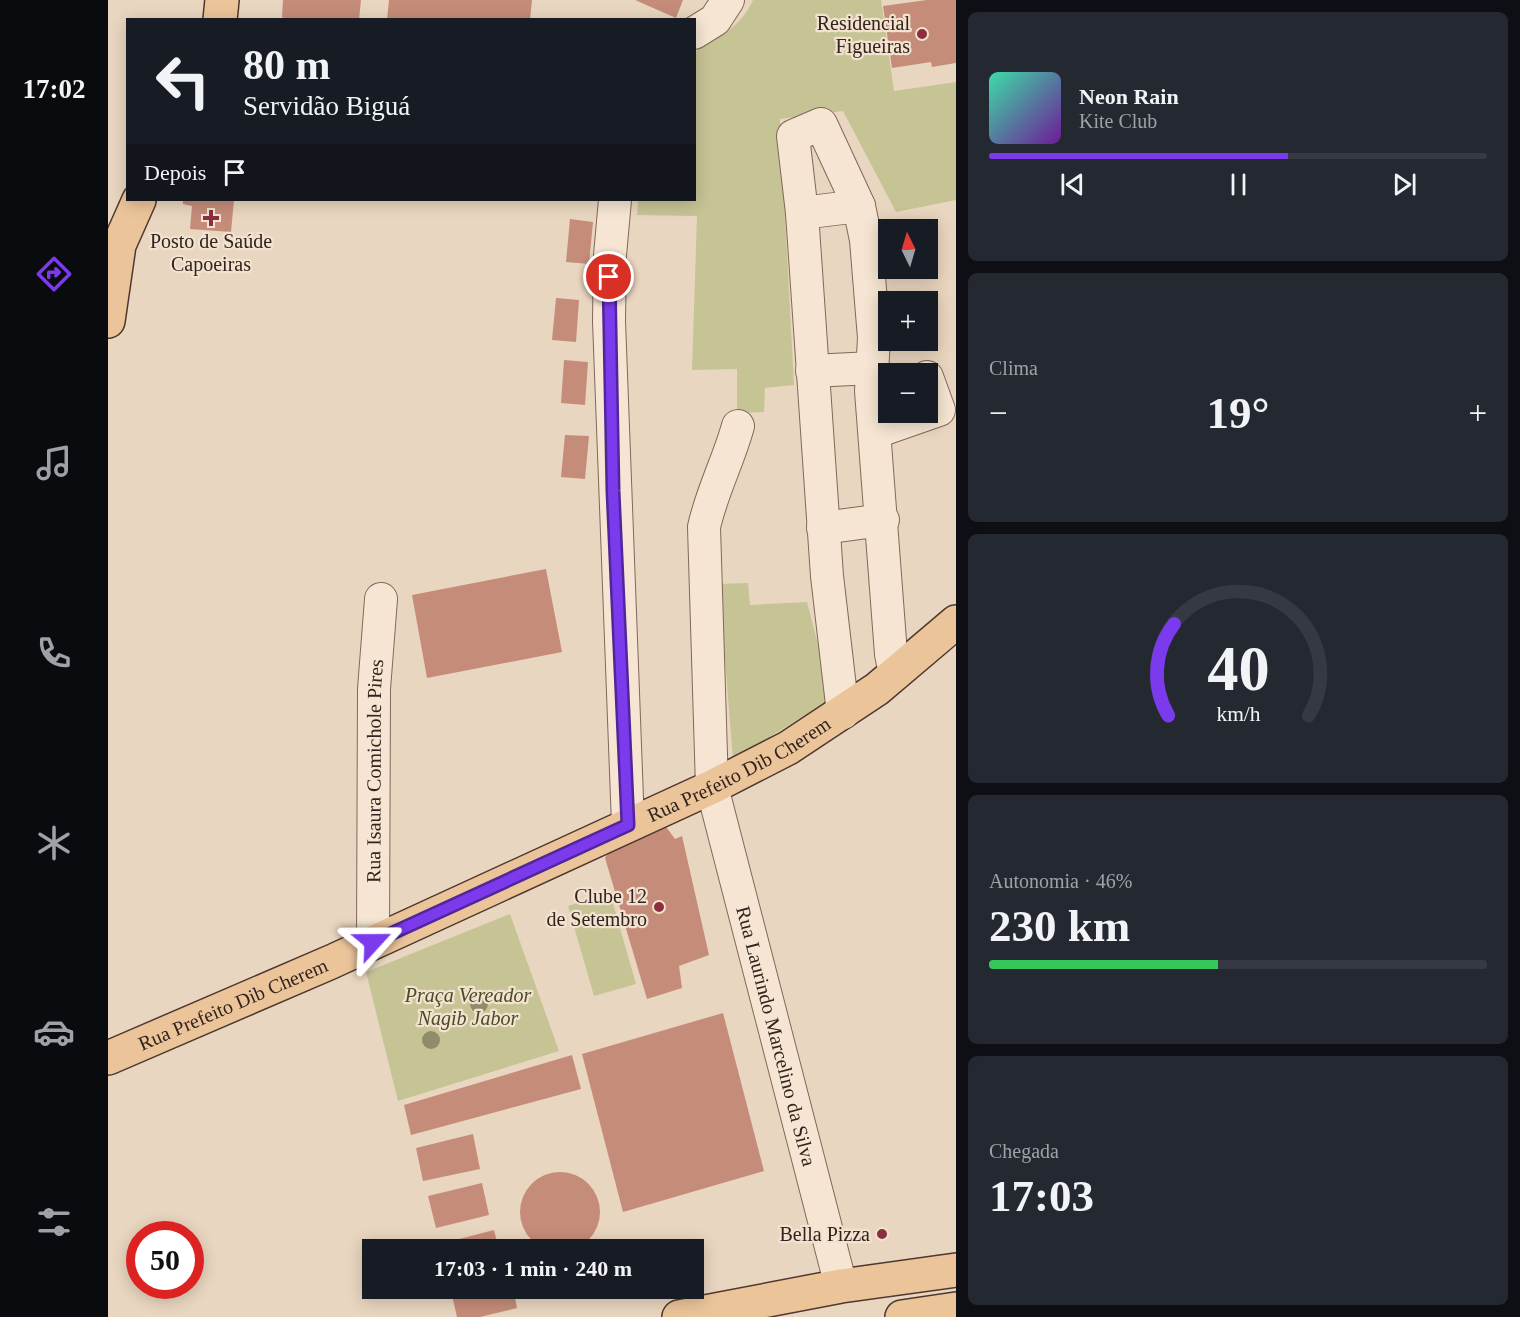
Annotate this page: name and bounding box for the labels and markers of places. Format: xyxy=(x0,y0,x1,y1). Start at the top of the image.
place label: Residencial Figueiras xyxy=(817,12,910,58)
marker: Residencial Figueiras xyxy=(915,27,929,41)
marker: Posto de Saúde Capoeiras xyxy=(202,209,220,227)
place label: Posto de Saúde Capoeiras xyxy=(150,230,272,276)
pin xyxy=(583,251,634,302)
place label: Clube 12 de Setembro xyxy=(546,885,647,930)
marker: Clube 12 de Setembro xyxy=(652,900,666,914)
place label: Bella Pizza xyxy=(779,1223,870,1245)
marker: Bella Pizza xyxy=(875,1227,889,1241)

